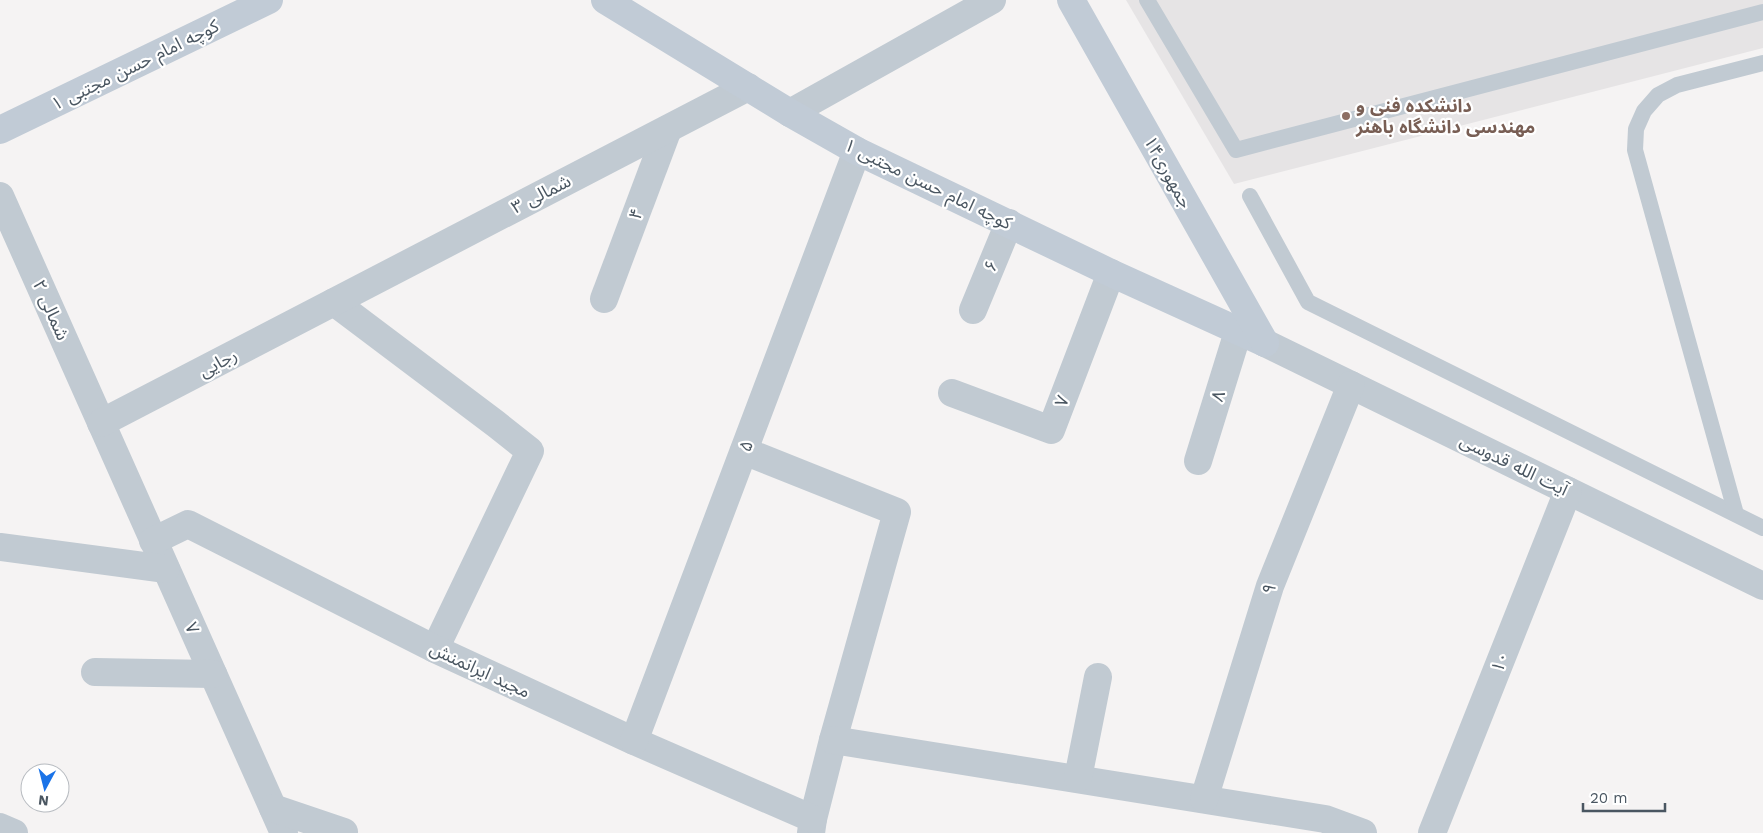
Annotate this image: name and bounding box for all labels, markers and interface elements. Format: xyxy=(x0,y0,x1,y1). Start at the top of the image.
street label: کوچه امام حسن مجتبی ۱ xyxy=(48,15,224,118)
place label: دانشکده فنی و مهندسی دانشگاه باهنر xyxy=(1355,95,1535,138)
marker: دانشکده فنی و مهندسی دانشگاه باهنر xyxy=(1340,110,1352,122)
street label: جمهوری۱۴ xyxy=(1139,132,1197,212)
street label: کوچه امام حسن مجتبی ۱ xyxy=(839,134,1016,237)
street label: ۳ شمالی xyxy=(507,170,575,218)
street label: ۴ xyxy=(624,205,647,222)
street label: ۶ xyxy=(979,257,1002,275)
street label: ۲ شمالی xyxy=(28,276,74,344)
street label: رجایی xyxy=(195,344,241,382)
street label: ۸ xyxy=(1206,388,1229,404)
street label: ۷ xyxy=(1050,392,1073,409)
street label: آیت الله قدوسی xyxy=(1456,429,1572,501)
street label: ۵ xyxy=(734,437,757,454)
street label: ۹ xyxy=(1257,581,1280,597)
street label: ۷ xyxy=(181,619,204,637)
street label: مجید ایرانمنش xyxy=(426,637,534,703)
street label: ۱۰ xyxy=(1486,648,1513,675)
north arrow xyxy=(20,763,70,813)
scale bar xyxy=(1583,780,1666,812)
text: 20 m xyxy=(1590,789,1628,807)
text: N xyxy=(37,792,50,809)

